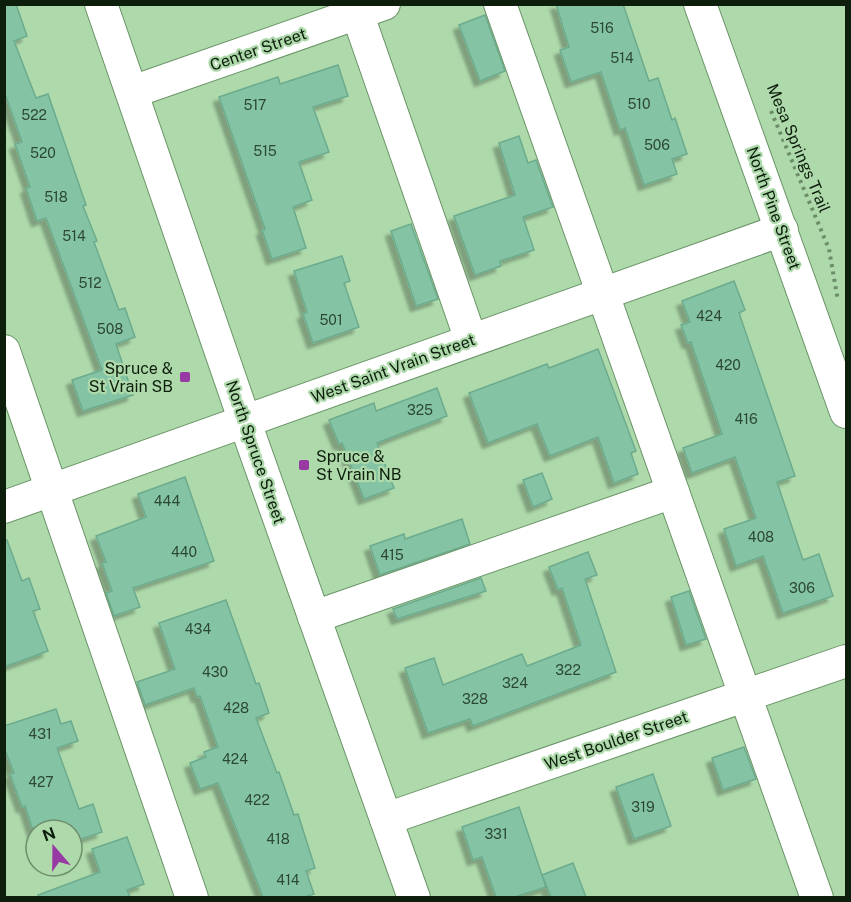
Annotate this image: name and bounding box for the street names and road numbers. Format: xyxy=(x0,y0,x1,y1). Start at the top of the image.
street label: Center Street xyxy=(207,24,309,75)
street label: Mesa Springs Trail xyxy=(763,81,834,216)
street label: North Pine Street xyxy=(742,144,805,272)
street label: West Saint Vrain Street xyxy=(309,330,478,407)
street label: North Spruce Street xyxy=(222,378,289,526)
street label: West Boulder Street xyxy=(542,707,691,774)

